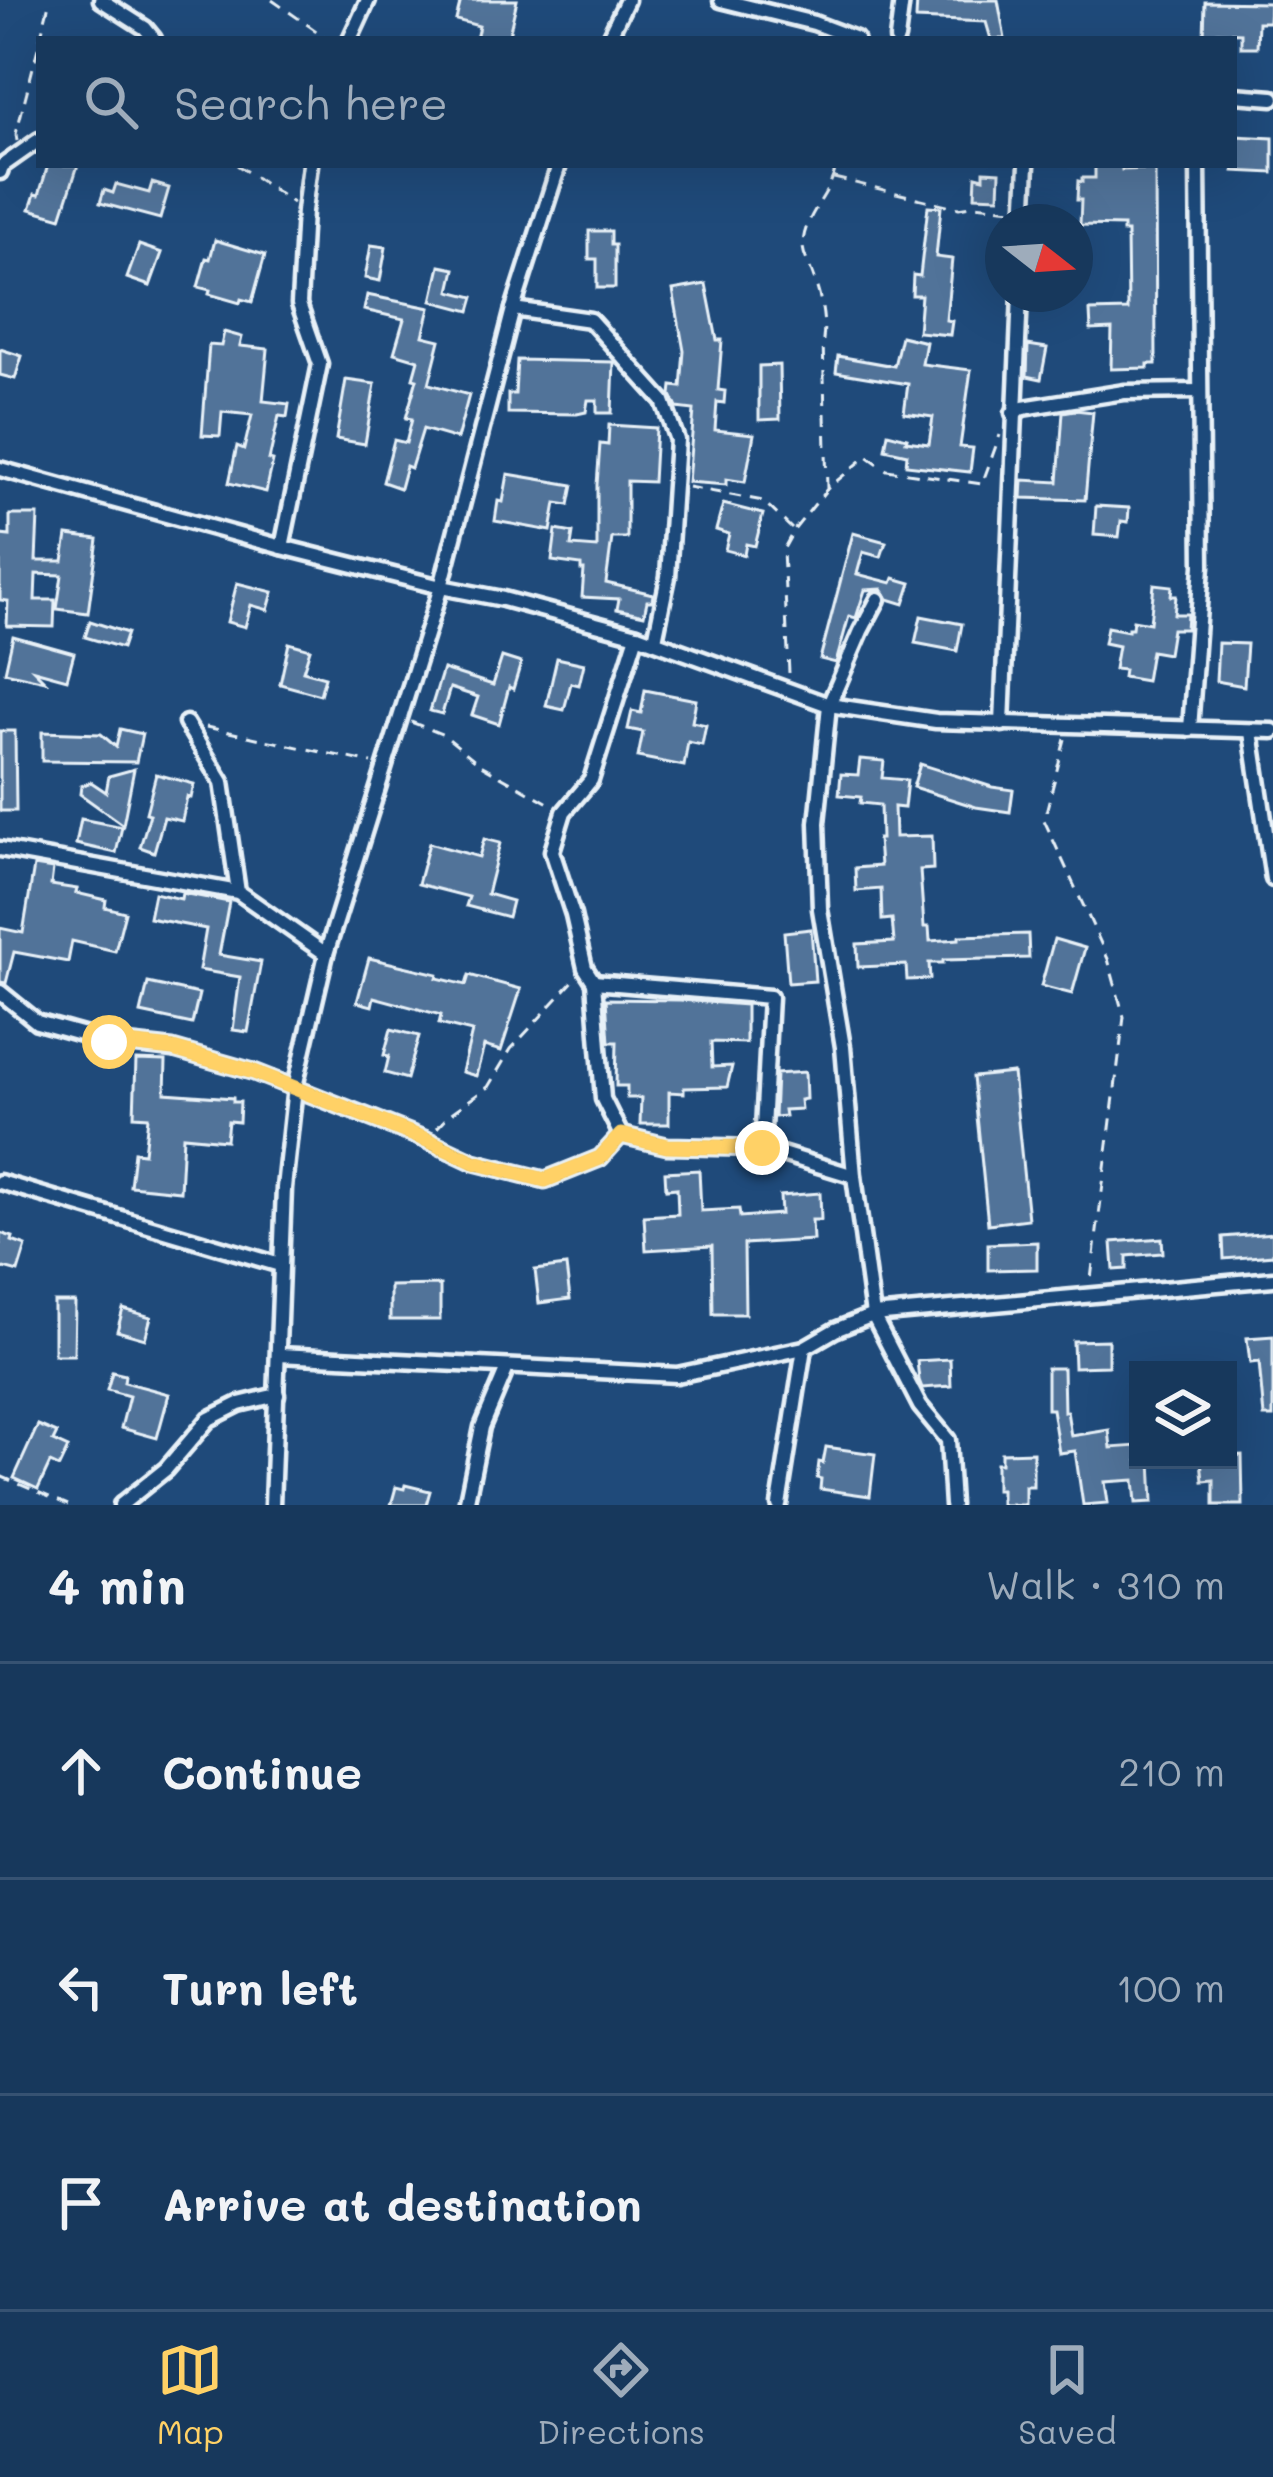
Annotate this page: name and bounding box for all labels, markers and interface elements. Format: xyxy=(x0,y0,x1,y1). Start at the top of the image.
search box xyxy=(36,36,1237,168)
icon: search xyxy=(78,69,144,135)
text: Search here xyxy=(174,73,448,131)
north arrow xyxy=(985,204,1093,312)
route start xyxy=(82,1015,136,1069)
route end xyxy=(735,1121,789,1175)
map controls xyxy=(1129,1361,1237,1469)
button: layers xyxy=(1129,1361,1237,1469)
text: 4 min xyxy=(48,1550,186,1617)
text: Walk · 310 m xyxy=(986,1558,1225,1609)
icon: ahead xyxy=(48,1738,114,1804)
text: Continue xyxy=(162,1742,362,1800)
text: 210 m xyxy=(1118,1745,1225,1796)
icon: left xyxy=(48,1954,114,2020)
text: Turn left xyxy=(162,1958,358,2016)
text: 100 m xyxy=(1116,1961,1225,2012)
icon: arrive xyxy=(48,2170,114,2236)
text: Arrive at destination xyxy=(162,2174,642,2232)
tab: Map xyxy=(157,2337,224,2452)
tab: Directions xyxy=(537,2337,705,2452)
tab: Saved xyxy=(1018,2337,1116,2452)

